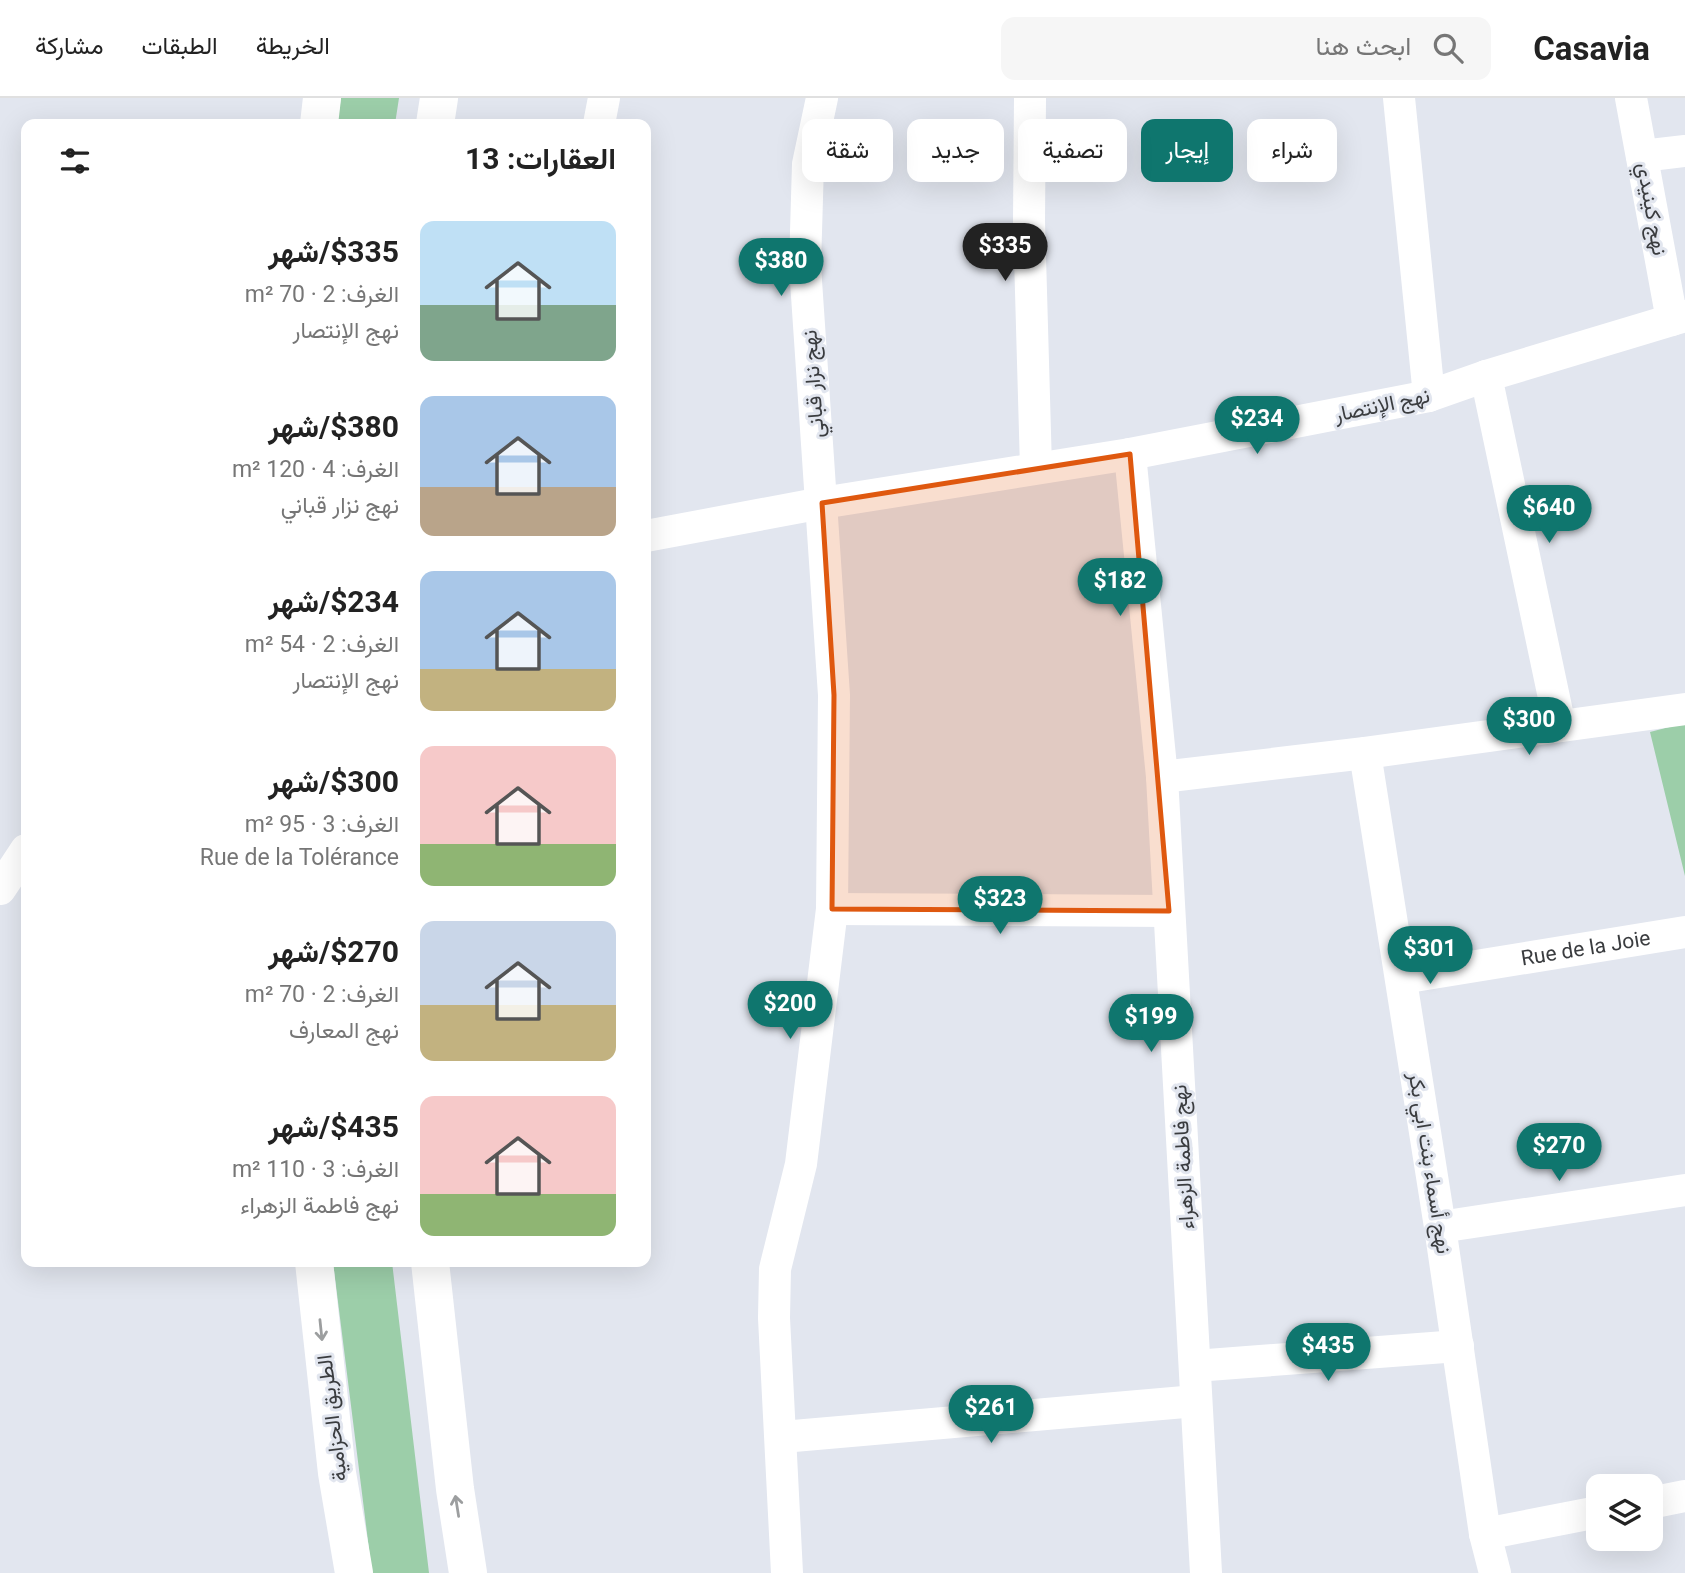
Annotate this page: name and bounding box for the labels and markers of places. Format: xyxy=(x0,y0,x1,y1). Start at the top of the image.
pin: $335 xyxy=(964,223,1046,283)
pin: $380 xyxy=(740,238,822,298)
pin: $234 xyxy=(1216,396,1298,456)
pin: $640 xyxy=(1508,486,1590,545)
pin: $182 xyxy=(1079,559,1161,618)
pin: $300 xyxy=(1488,698,1570,757)
pin: $323 xyxy=(959,876,1041,936)
pin: $301 xyxy=(1389,926,1471,986)
pin: $200 xyxy=(749,982,831,1041)
pin: $199 xyxy=(1110,995,1192,1054)
pin: $270 xyxy=(1518,1124,1600,1183)
pin: $435 xyxy=(1287,1324,1369,1383)
pin: $261 xyxy=(950,1386,1032,1445)

